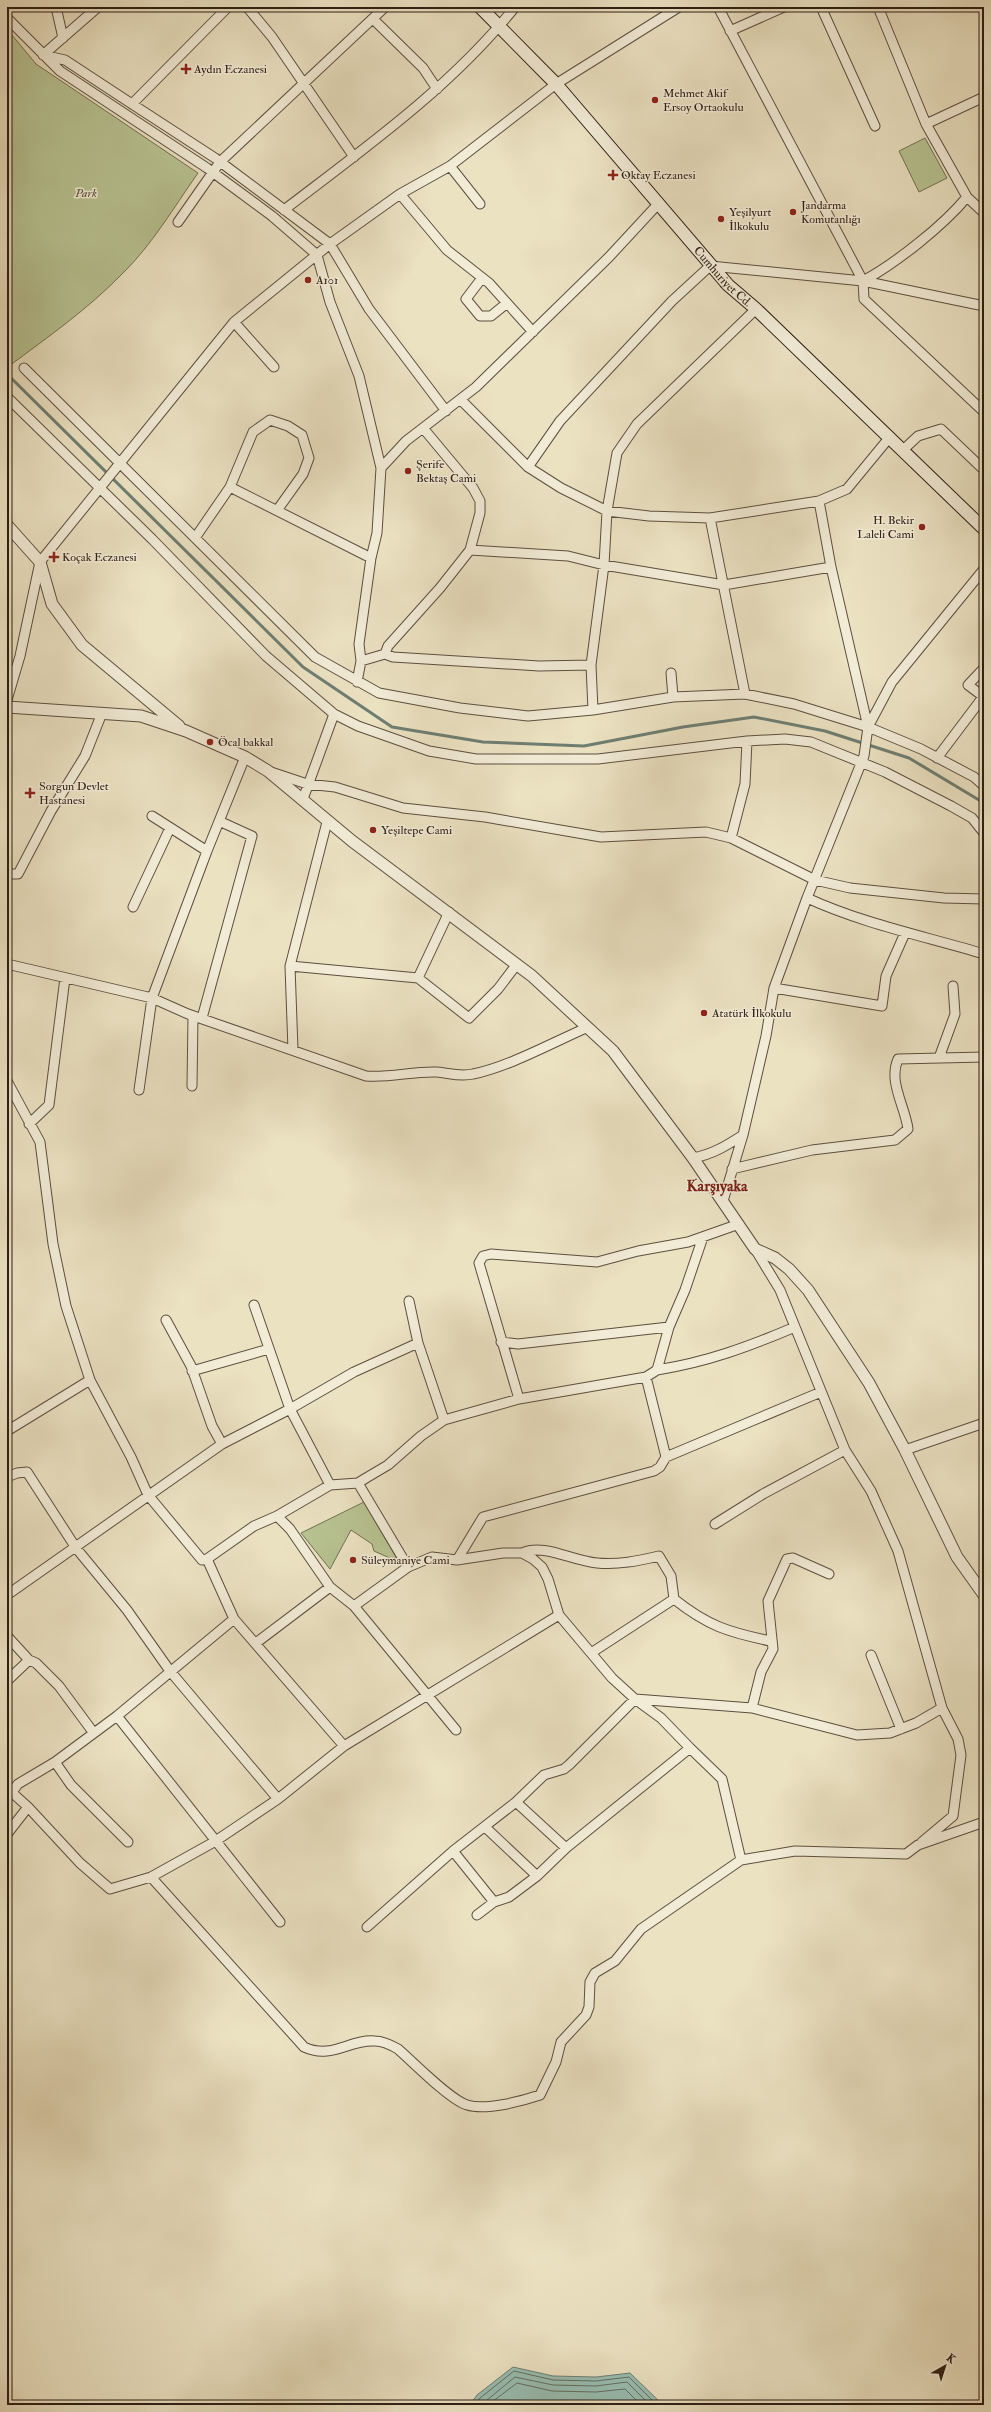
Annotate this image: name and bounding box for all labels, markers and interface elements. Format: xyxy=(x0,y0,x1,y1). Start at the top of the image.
place label: Aydın Eczanesi xyxy=(193,62,267,77)
marker: Aydın Eczanesi xyxy=(181,64,191,74)
place label: Mehmet Akif Ersoy Ortaokulu xyxy=(663,86,744,115)
marker: Mehmet Akif Ersoy Ortaokulu xyxy=(650,95,660,105)
place label: Oktay Eczanesi xyxy=(621,168,696,183)
marker: Oktay Eczanesi xyxy=(608,170,618,180)
park label: Park xyxy=(74,186,97,201)
place label: Jandarma Komutanlığı xyxy=(800,198,861,227)
place label: Yeşilyurt İlkokulu xyxy=(729,205,771,234)
marker: Jandarma Komutanlığı xyxy=(788,207,798,217)
marker: Yeşilyurt İlkokulu xyxy=(716,214,726,224)
street label: Cumhuriyet Cd. xyxy=(691,243,755,310)
place label: A101 xyxy=(315,273,338,288)
marker: A101 xyxy=(303,275,313,285)
place label: Şerife Bektaş Cami xyxy=(416,457,476,486)
marker: Şerife Bektaş Cami xyxy=(403,466,413,476)
place label: H. Bekir Laleli Cami xyxy=(857,513,915,542)
marker: H. Bekir Laleli Cami xyxy=(917,522,927,532)
place label: Koçak Eczanesi xyxy=(62,550,137,565)
marker: Koçak Eczanesi xyxy=(49,552,59,562)
place label: Öcal bakkal xyxy=(218,735,273,750)
marker: Öcal bakkal xyxy=(205,737,215,747)
place label: Sorgun Devlet Hastanesi xyxy=(39,779,109,808)
marker: Sorgun Devlet Hastanesi xyxy=(24,787,36,799)
place label: Yeşiltepe Cami xyxy=(381,823,452,838)
marker: Yeşiltepe Cami xyxy=(368,825,378,835)
place label: Atatürk İlkokulu xyxy=(711,1006,792,1021)
marker: Atatürk İlkokulu xyxy=(699,1008,709,1018)
district label: Karşıyaka xyxy=(686,1176,748,1197)
place label: Süleymaniye Cami xyxy=(361,1553,450,1568)
marker: Süleymaniye Cami xyxy=(348,1555,358,1565)
north arrow xyxy=(925,2346,965,2386)
text: K xyxy=(944,2351,959,2367)

